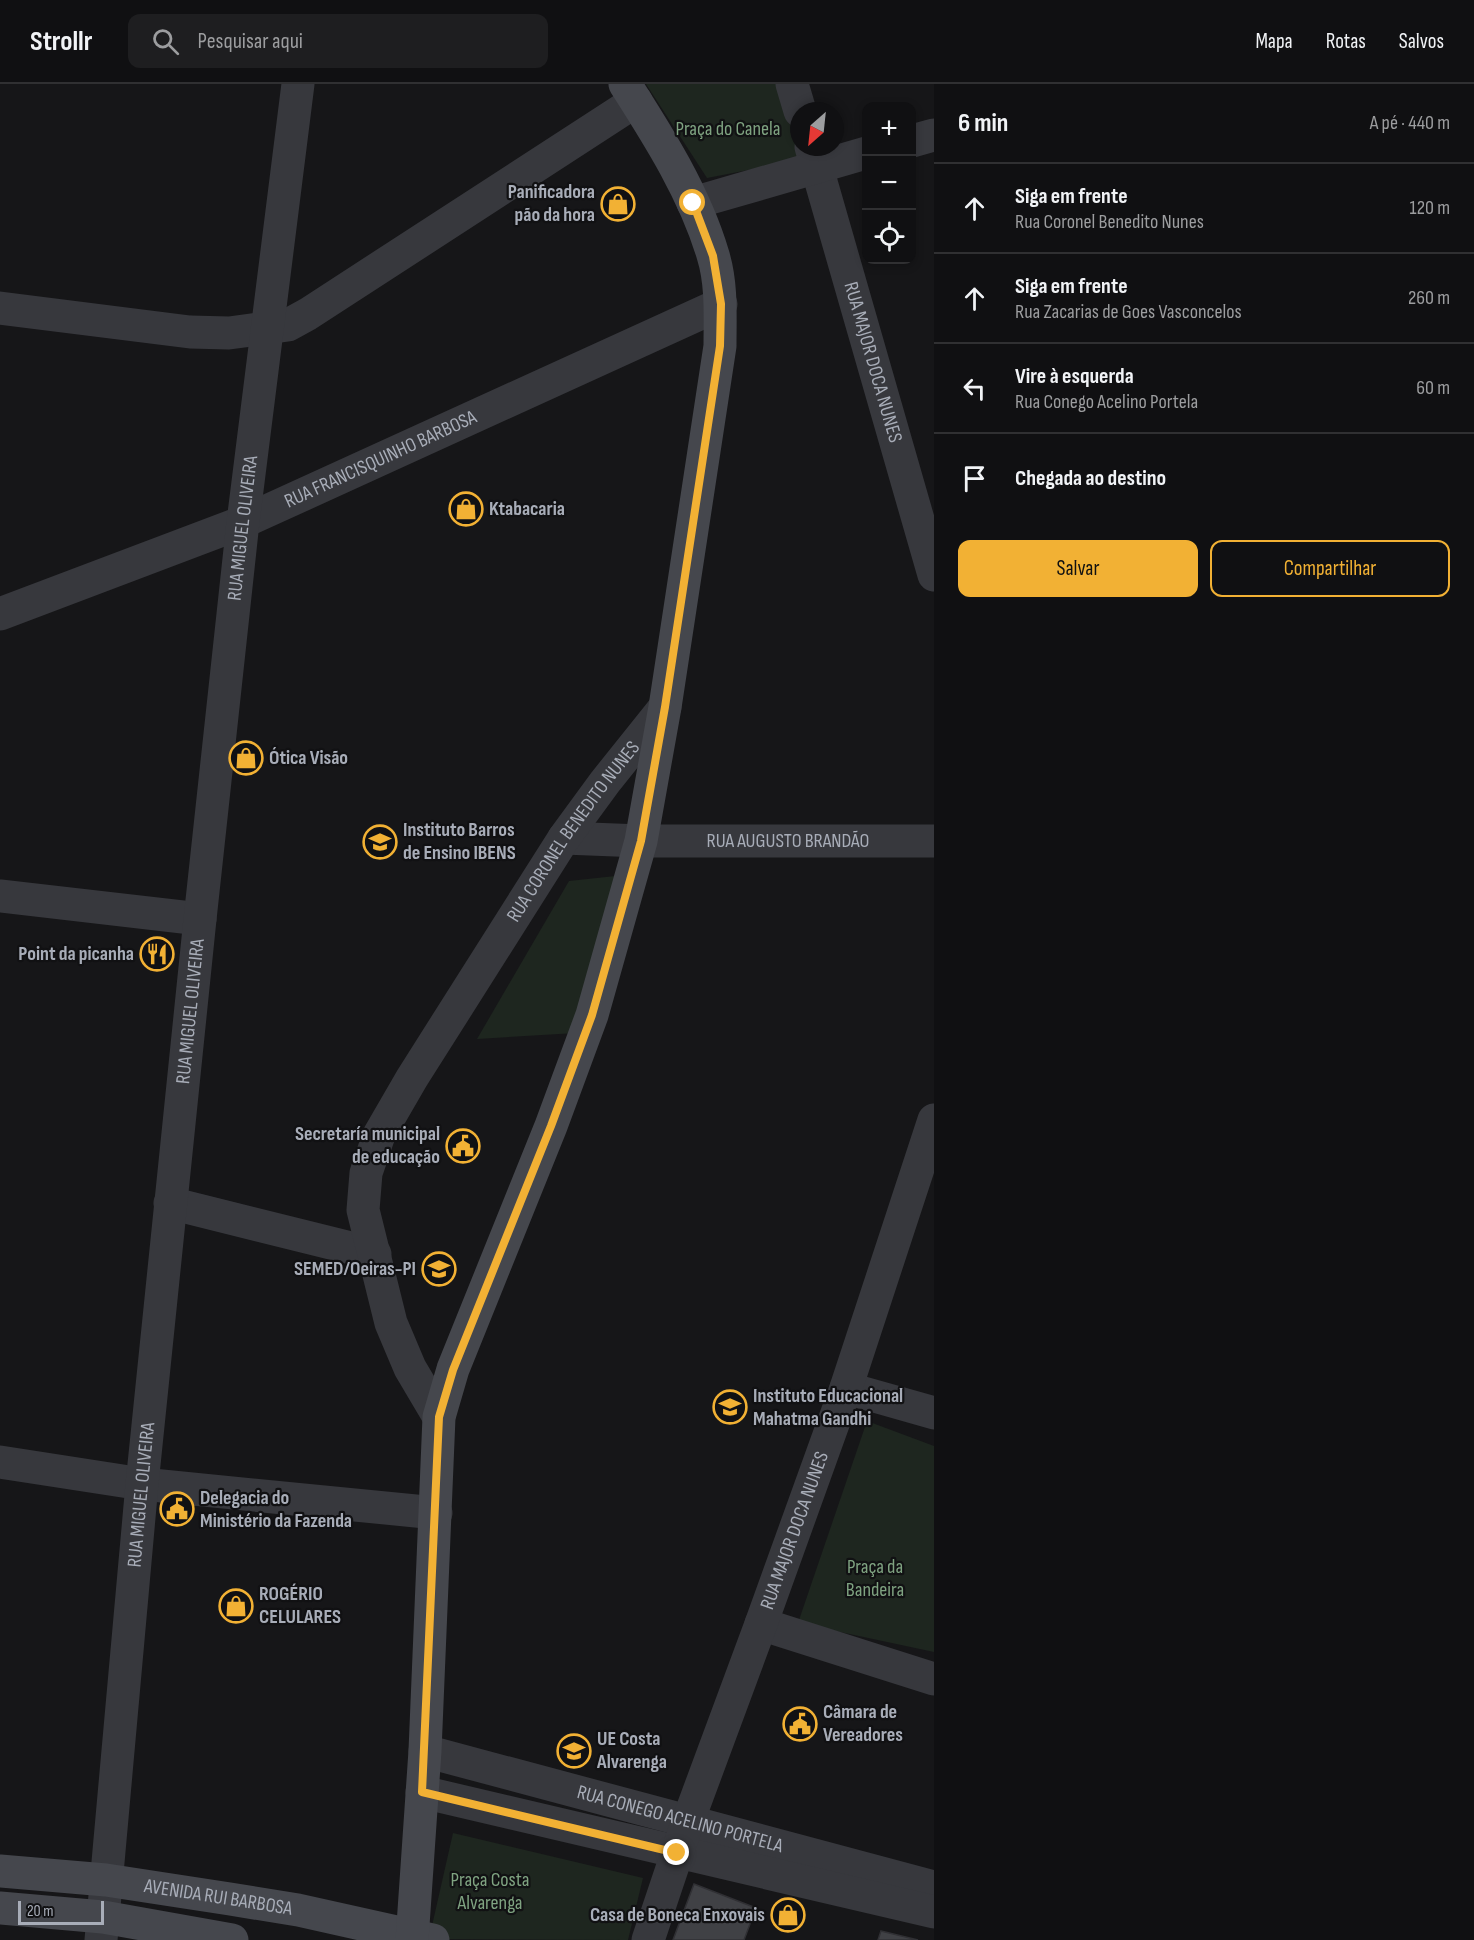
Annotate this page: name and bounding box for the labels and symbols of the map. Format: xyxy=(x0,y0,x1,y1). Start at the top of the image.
north arrow xyxy=(790,102,844,156)
park label: Praça do Canela xyxy=(675,117,781,141)
place label: Panificadora pão da hora xyxy=(508,180,595,227)
shop icon: Panificadora pão da hora xyxy=(600,186,636,222)
route start xyxy=(679,189,705,215)
street label: RUA MAJOR DOCA NUNES xyxy=(838,279,907,445)
street label: RUA FRANCISQUINHO BARBOSA xyxy=(281,405,481,513)
street label: RUA MIGUEL OLIVEIRA xyxy=(223,454,263,602)
shop icon: Ktabacaria xyxy=(448,491,484,527)
place label: Ktabacaria xyxy=(489,497,565,521)
street label: RUA CORONEL BENEDITO NUNES xyxy=(502,736,645,927)
shop icon: Ótica Visão xyxy=(228,740,264,776)
place label: Ótica Visão xyxy=(269,746,348,770)
place label: Instituto Barros de Ensino IBENS xyxy=(403,818,516,865)
school or university icon: Instituto Barros de Ensino IBENS xyxy=(362,824,398,860)
street label: RUA AUGUSTO BRANDÃO xyxy=(707,829,869,853)
restaurant icon: Point da picanha xyxy=(139,936,175,972)
street label: RUA MIGUEL OLIVEIRA xyxy=(171,937,210,1085)
place label: Point da picanha xyxy=(18,942,134,966)
place label: Secretaría municipal de educação xyxy=(295,1122,440,1169)
public building icon: Secretaría municipal de educação xyxy=(445,1128,481,1164)
school or university icon: SEMED/Oeiras-PI xyxy=(421,1251,457,1287)
place label: SEMED/Oeiras-PI xyxy=(294,1257,416,1281)
place label: Instituto Educacional Mahatma Gandhi xyxy=(753,1384,903,1431)
school or university icon: Instituto Educacional Mahatma Gandhi xyxy=(712,1389,748,1425)
street label: RUA MIGUEL OLIVEIRA xyxy=(123,1421,160,1568)
street label: RUA MAJOR DOCA NUNES xyxy=(755,1448,834,1613)
place label: Delegacia do Ministério da Fazenda xyxy=(200,1486,352,1533)
public building icon: Delegacia do Ministério da Fazenda xyxy=(159,1491,195,1527)
park label: Praça da Bandeira xyxy=(846,1555,904,1602)
place label: ROGÉRIO CELULARES xyxy=(259,1582,341,1629)
shop icon: ROGÉRIO CELULARES xyxy=(218,1588,254,1624)
place label: Câmara de Vereadores xyxy=(823,1700,903,1747)
public building icon: Câmara de Vereadores xyxy=(782,1706,818,1742)
place label: UE Costa Alvarenga xyxy=(596,1727,667,1774)
school or university icon: UE Costa Alvarenga xyxy=(556,1733,592,1769)
street label: RUA CONEGO ACELINO PORTELA xyxy=(574,1780,786,1858)
route end xyxy=(663,1839,689,1865)
park label: Praça Costa Alvarenga xyxy=(451,1868,529,1915)
street label: AVENIDA RUI BARBOSA xyxy=(142,1874,295,1921)
shop icon: Casa de Boneca Enxovais xyxy=(770,1897,806,1933)
scale bar xyxy=(18,1898,104,1926)
place label: Casa de Boneca Enxovais xyxy=(590,1903,765,1927)

